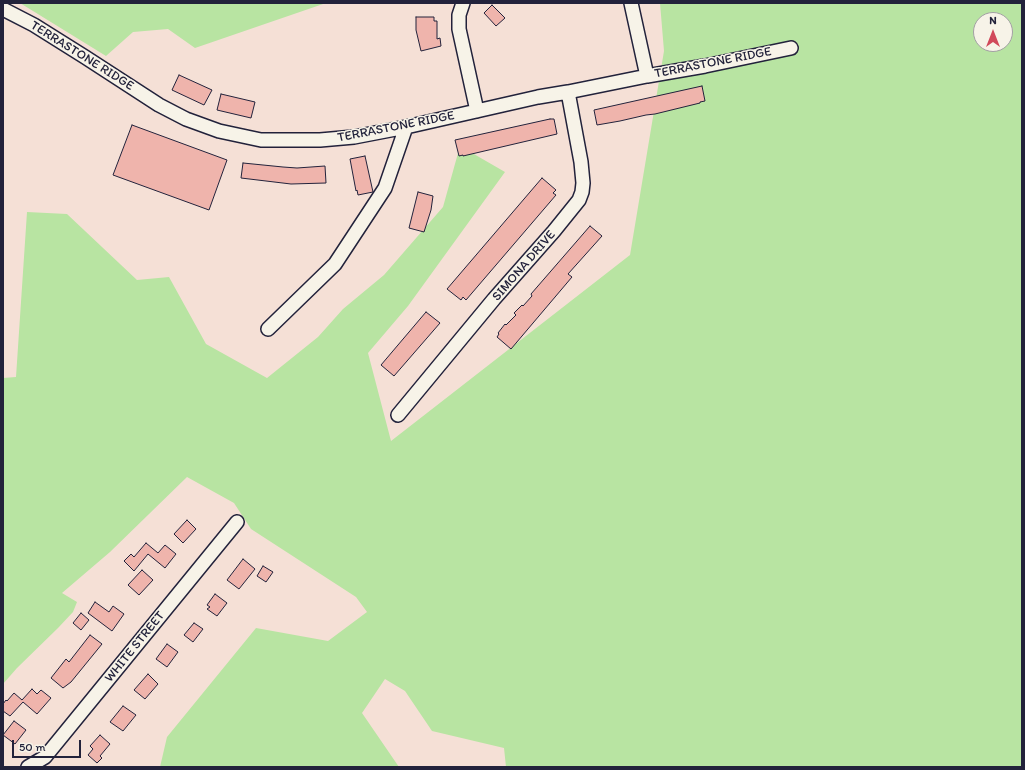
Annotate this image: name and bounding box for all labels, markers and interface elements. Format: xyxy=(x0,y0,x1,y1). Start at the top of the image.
north arrow xyxy=(973,12,1013,52)
text: N xyxy=(989,14,997,27)
street label: TERRASTONE RIDGE xyxy=(27,18,137,94)
street label: TERRASTONE RIDGE xyxy=(653,44,773,82)
street label: TERRASTONE RIDGE xyxy=(336,108,456,146)
street label: SIMONA DRIVE xyxy=(489,227,559,305)
street label: WHITE STREET xyxy=(102,608,168,686)
scale bar xyxy=(14,732,83,758)
text: 50 m xyxy=(19,740,45,754)

